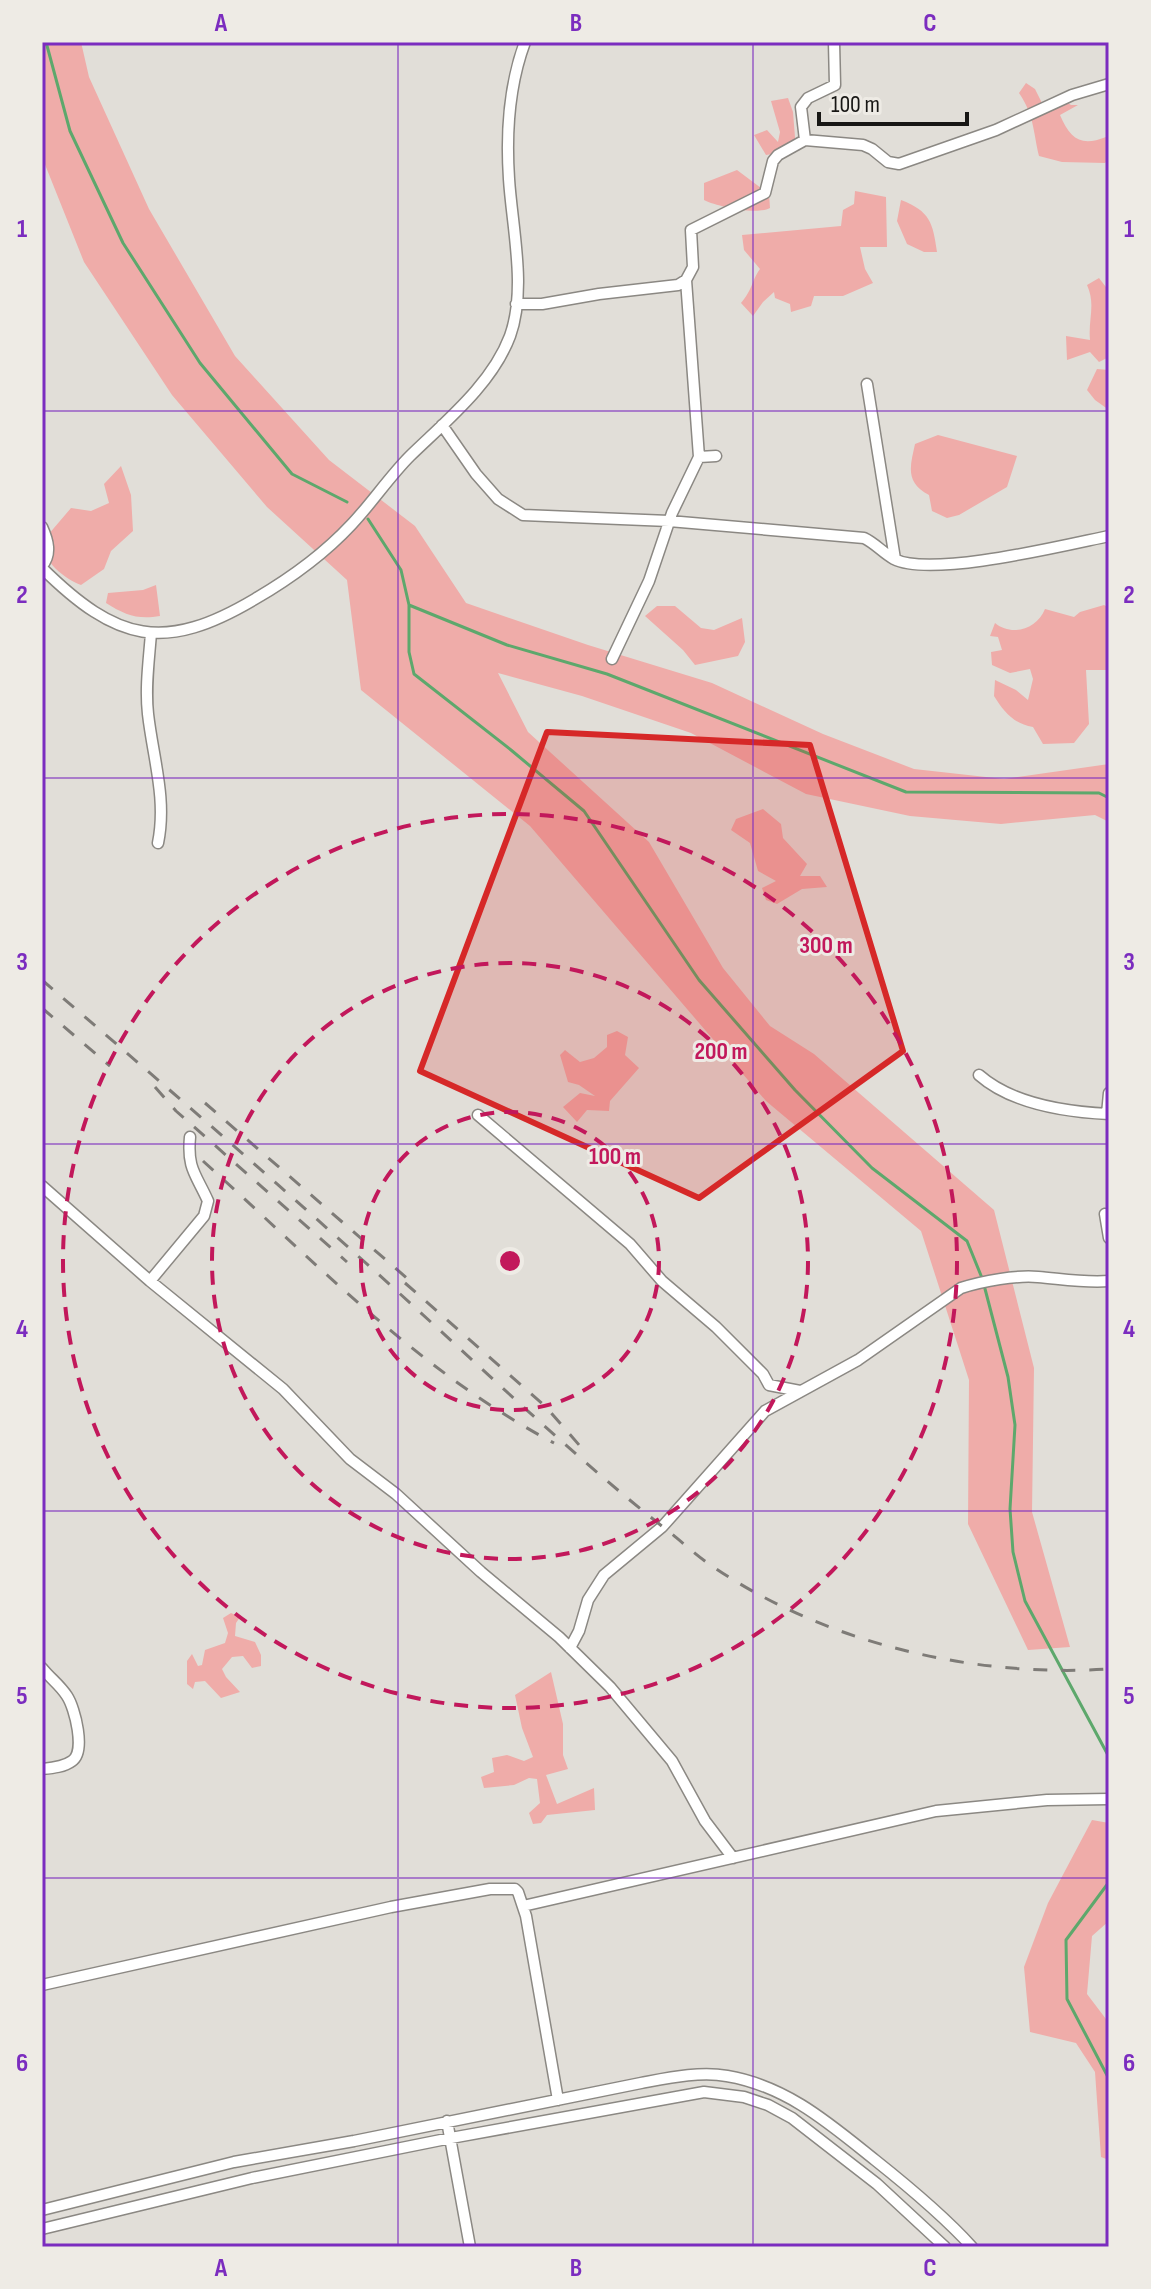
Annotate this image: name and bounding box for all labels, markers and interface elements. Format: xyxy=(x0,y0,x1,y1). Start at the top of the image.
text: A xyxy=(214,8,228,39)
text: B xyxy=(570,8,582,39)
text: C xyxy=(923,8,937,39)
scale bar xyxy=(819,76,967,126)
text: 100 m xyxy=(831,90,880,119)
text: 1 xyxy=(17,214,27,245)
text: 1 xyxy=(1124,214,1134,245)
text: 2 xyxy=(16,580,28,611)
text: 2 xyxy=(1123,580,1135,611)
text: 300 m xyxy=(799,931,853,960)
text: 3 xyxy=(16,947,28,978)
text: 3 xyxy=(1123,947,1135,978)
text: 200 m xyxy=(694,1037,748,1066)
text: 100 m xyxy=(589,1142,641,1171)
centre of rings xyxy=(496,1247,524,1275)
text: 4 xyxy=(16,1314,28,1345)
text: 4 xyxy=(1123,1314,1135,1345)
text: 5 xyxy=(16,1681,28,1712)
text: 5 xyxy=(1123,1681,1135,1712)
text: 6 xyxy=(16,2048,28,2079)
text: 6 xyxy=(1123,2048,1135,2079)
text: A xyxy=(214,2253,228,2284)
text: B xyxy=(570,2253,582,2284)
text: C xyxy=(923,2253,937,2284)

